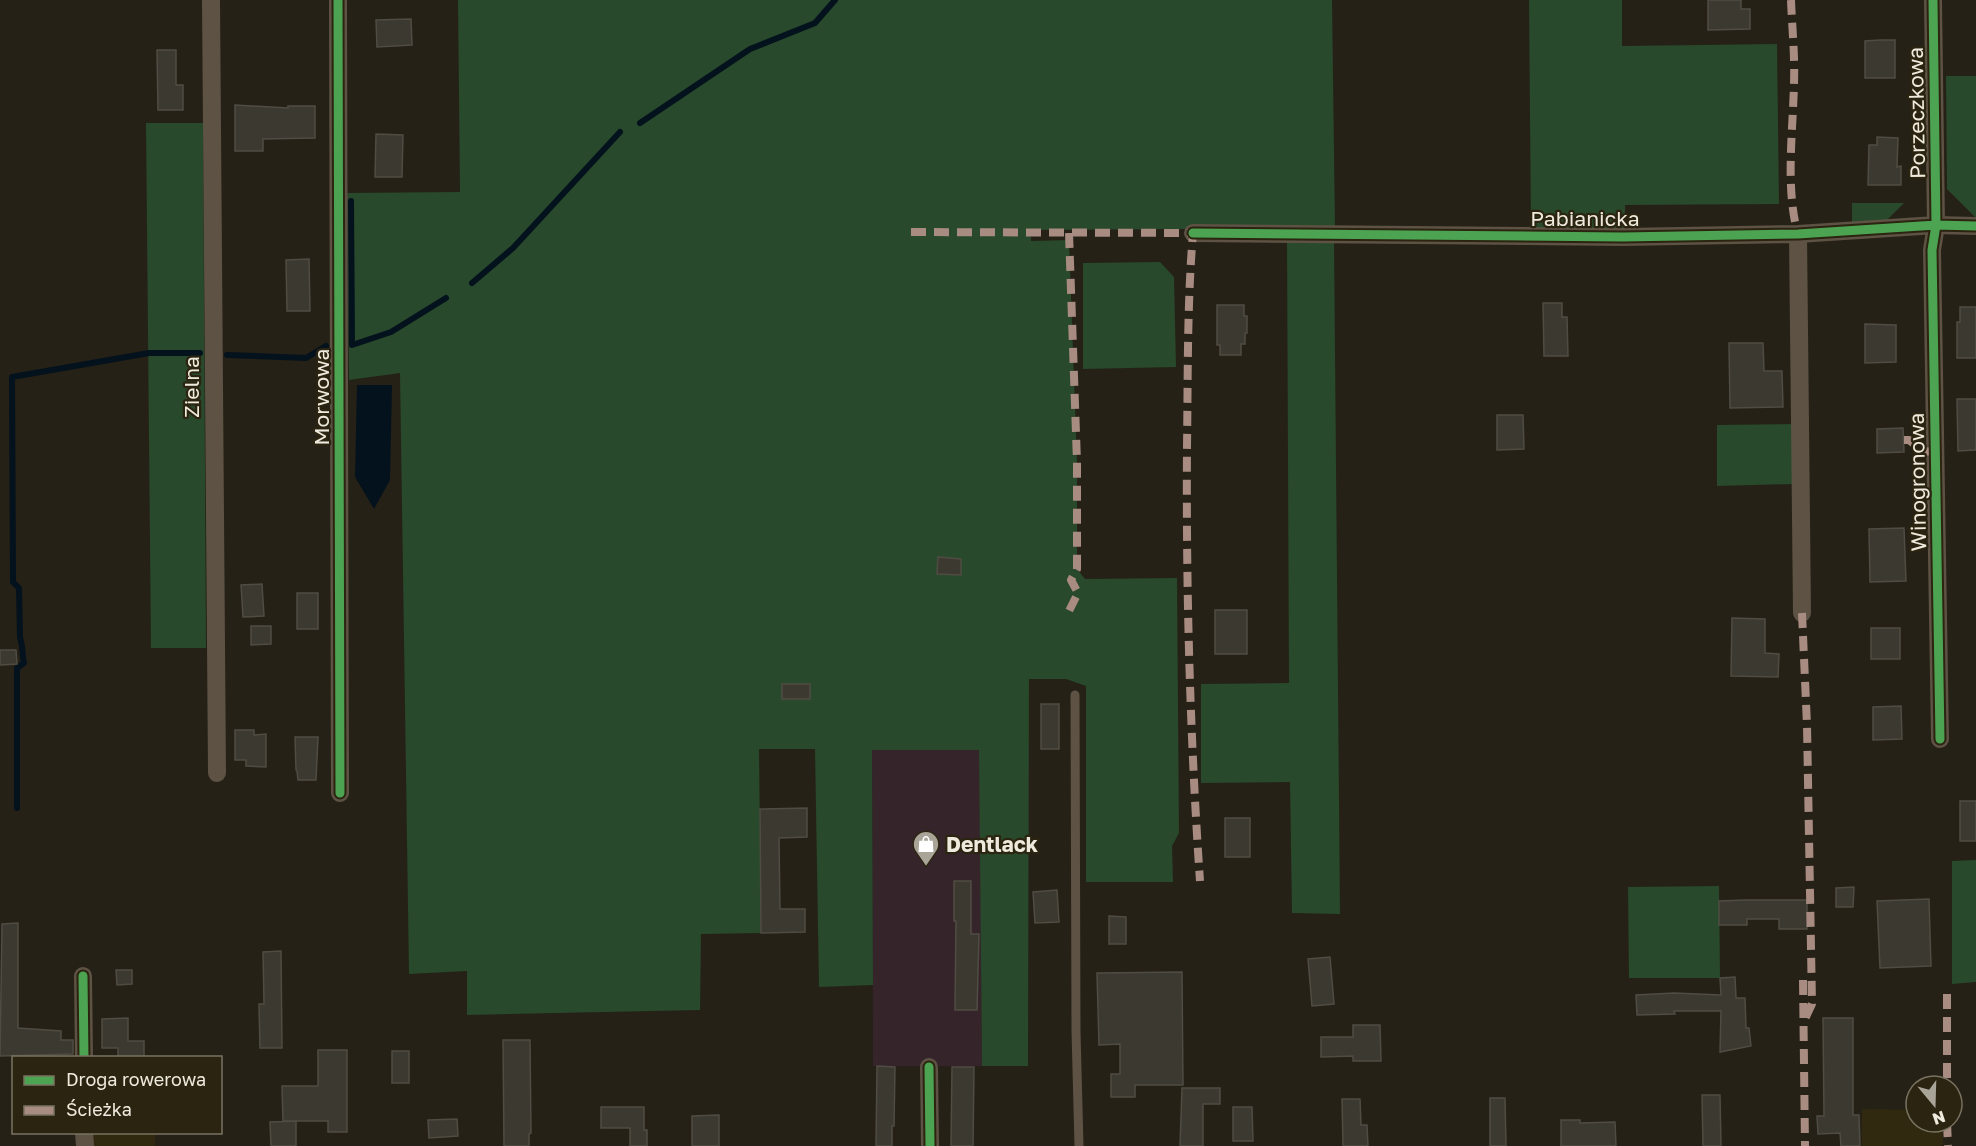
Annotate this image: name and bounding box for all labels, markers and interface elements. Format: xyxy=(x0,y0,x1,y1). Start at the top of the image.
street label: Porzeczkowa xyxy=(1902,47,1930,179)
street label: Pabianicka xyxy=(1530,205,1640,231)
street label: Morwowa xyxy=(308,349,334,445)
street label: Zielna xyxy=(178,356,204,418)
street label: Winogronowa xyxy=(1903,413,1931,551)
shop icon: Dentlack xyxy=(911,829,941,867)
place label: Dentlack xyxy=(946,831,1038,857)
legend xyxy=(12,1056,222,1134)
text: Droga rowerowa xyxy=(66,1068,206,1090)
north arrow xyxy=(1904,1074,1964,1134)
text: Ścieżka xyxy=(66,1098,132,1120)
text: N xyxy=(1930,1107,1948,1130)

